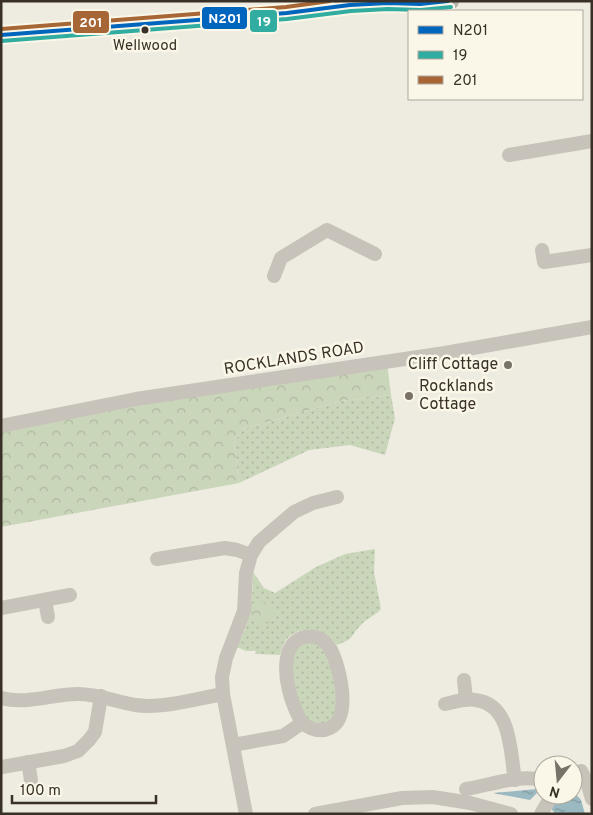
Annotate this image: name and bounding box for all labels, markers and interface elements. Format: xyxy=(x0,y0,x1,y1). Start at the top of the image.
line badge: N201 xyxy=(201,6,248,30)
line badge: 19 xyxy=(249,9,278,33)
line badge: 201 xyxy=(72,10,110,34)
legend xyxy=(408,10,583,100)
text: N201 xyxy=(208,11,242,28)
text: 19 xyxy=(257,14,271,31)
text: 201 xyxy=(79,15,103,32)
text: N201 xyxy=(453,22,488,41)
marker: Wellwood xyxy=(140,25,150,35)
place label: Wellwood xyxy=(113,37,177,56)
text: 19 xyxy=(453,47,468,66)
text: 201 xyxy=(453,72,477,91)
street label: ROCKLANDS ROAD xyxy=(223,338,365,380)
place label: Cliff Cottage xyxy=(408,355,498,375)
marker: Cliff Cottage xyxy=(502,359,514,371)
place label: Rocklands Cottage xyxy=(419,377,493,415)
marker: Rocklands Cottage xyxy=(403,390,415,402)
north arrow xyxy=(533,755,583,805)
scale bar xyxy=(12,772,156,804)
text: N xyxy=(548,781,562,801)
text: 100 m xyxy=(20,782,61,801)

